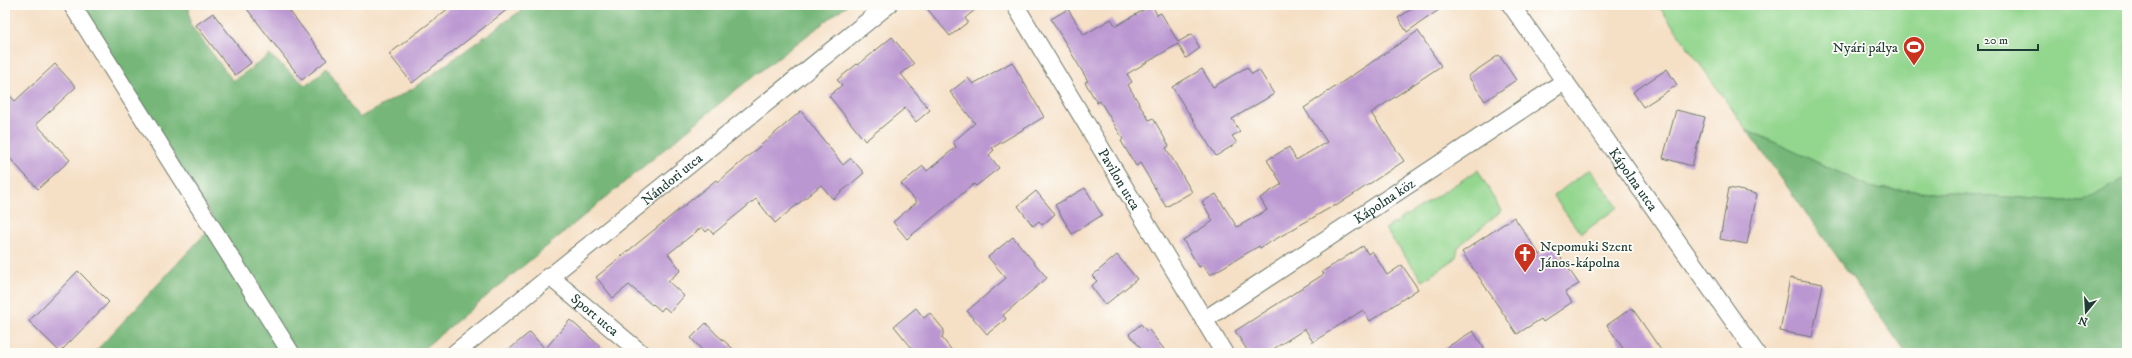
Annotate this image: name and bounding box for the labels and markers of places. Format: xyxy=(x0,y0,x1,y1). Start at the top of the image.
sports icon: Nyári pálya xyxy=(1901,34,1927,67)
place label: Nyári pálya xyxy=(1833,39,1898,57)
place label: Nepomuki Szent János-kápolna xyxy=(1538,238,1633,272)
church icon: Nepomuki Szent János-kápolna xyxy=(1512,241,1538,274)

